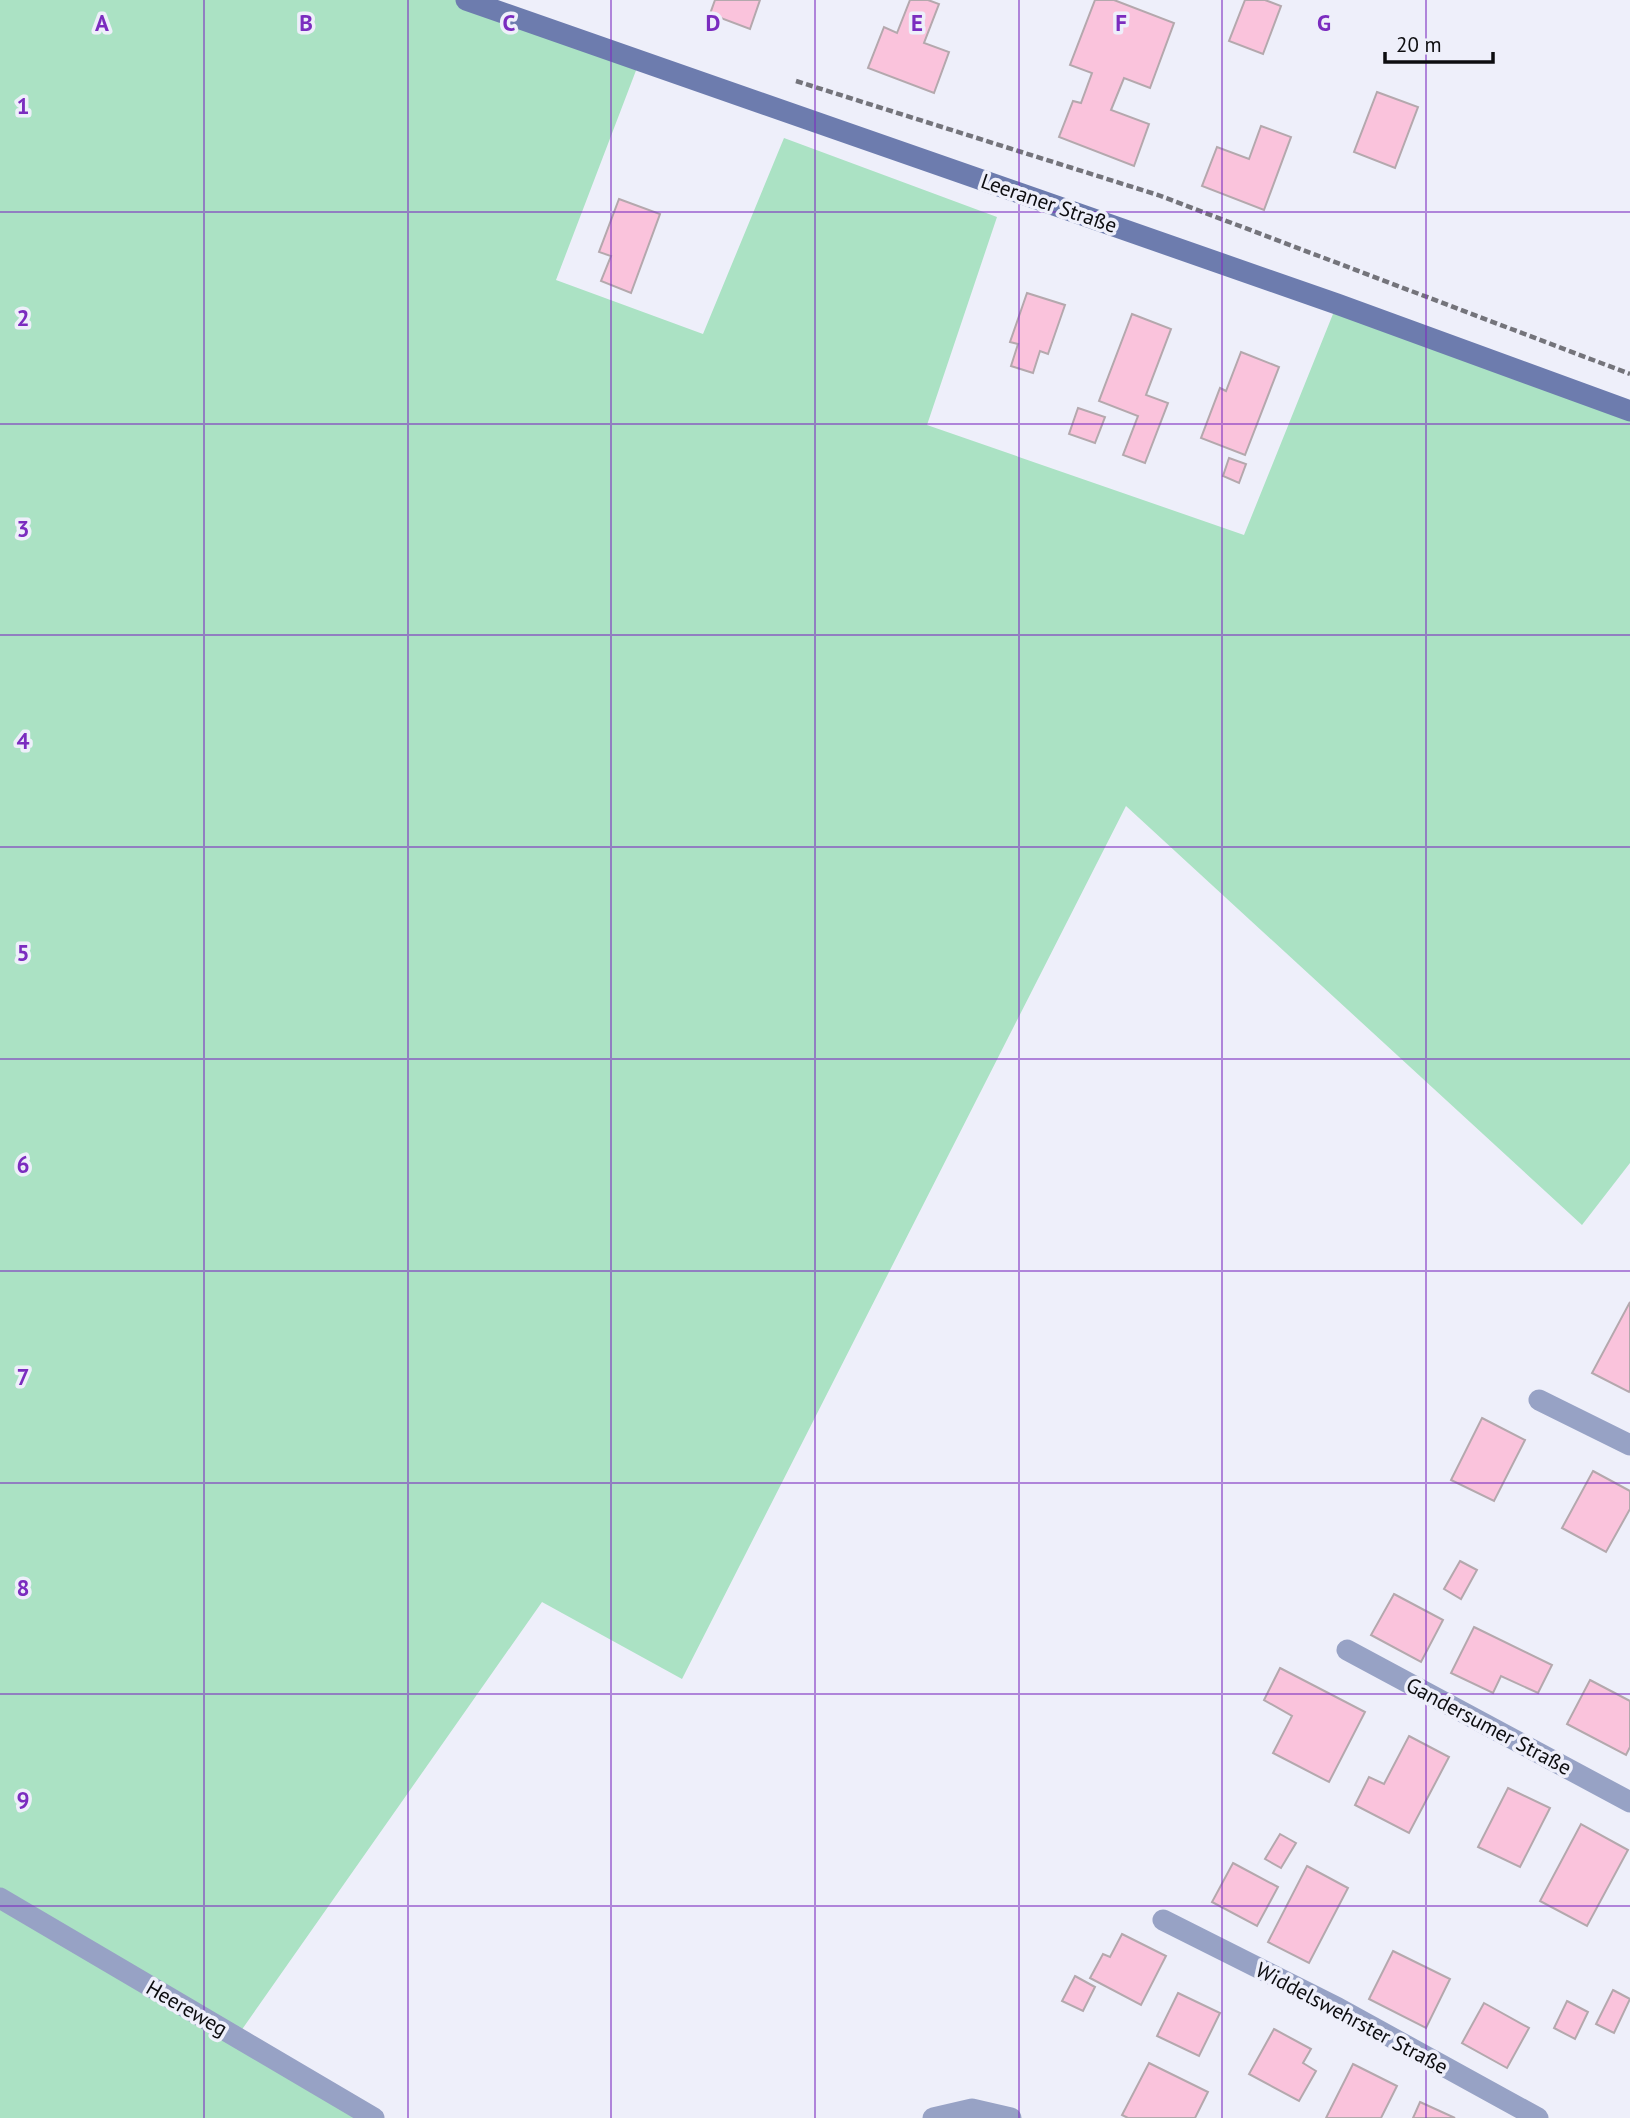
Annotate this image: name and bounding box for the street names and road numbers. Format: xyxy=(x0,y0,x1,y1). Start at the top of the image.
street label: Leeraner Straße xyxy=(977,167,1121,239)
street label: Gandersumer Straße xyxy=(1402,1671,1576,1781)
street label: Widdelswehrster Straße xyxy=(1251,1956,1453,2080)
street label: Heereweg xyxy=(141,1974,233,2042)

